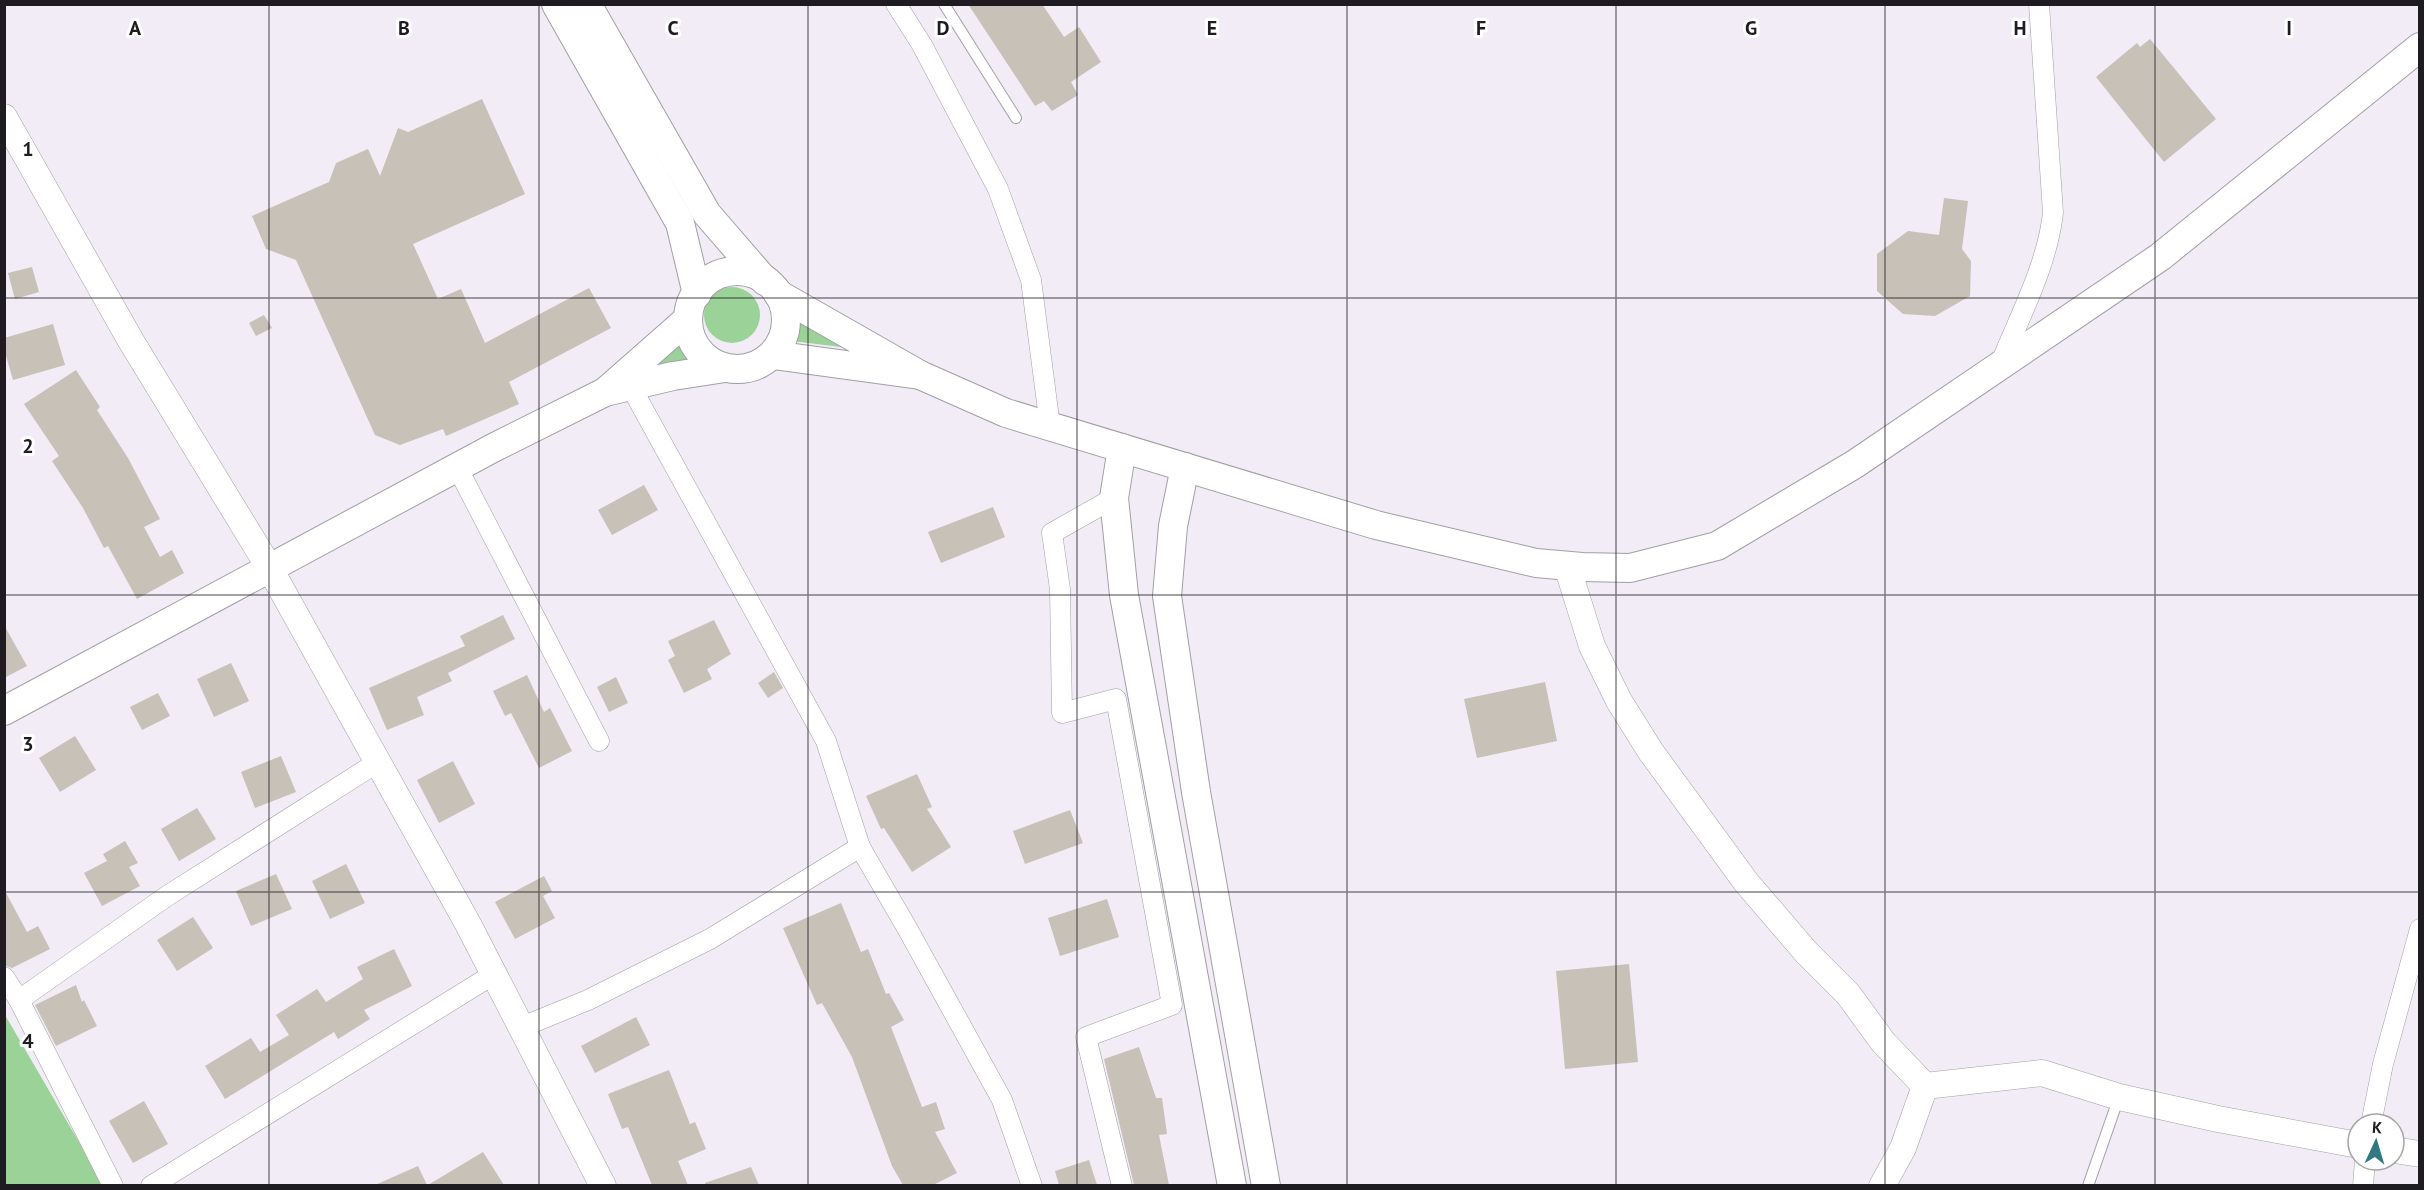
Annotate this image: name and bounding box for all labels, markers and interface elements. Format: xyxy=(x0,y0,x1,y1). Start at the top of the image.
text: A xyxy=(129,15,142,41)
text: B xyxy=(398,15,410,41)
text: C xyxy=(667,15,679,41)
text: D xyxy=(937,15,950,41)
text: E xyxy=(1207,15,1217,41)
text: F xyxy=(1476,15,1486,41)
text: G xyxy=(1745,15,1757,41)
text: H xyxy=(2013,15,2027,41)
text: I xyxy=(2286,15,2292,41)
text: 1 xyxy=(22,136,34,162)
text: 2 xyxy=(22,433,34,459)
text: 3 xyxy=(22,731,34,757)
text: 4 xyxy=(22,1028,34,1054)
north arrow xyxy=(2346,1112,2406,1172)
text: K xyxy=(2371,1117,2383,1137)

